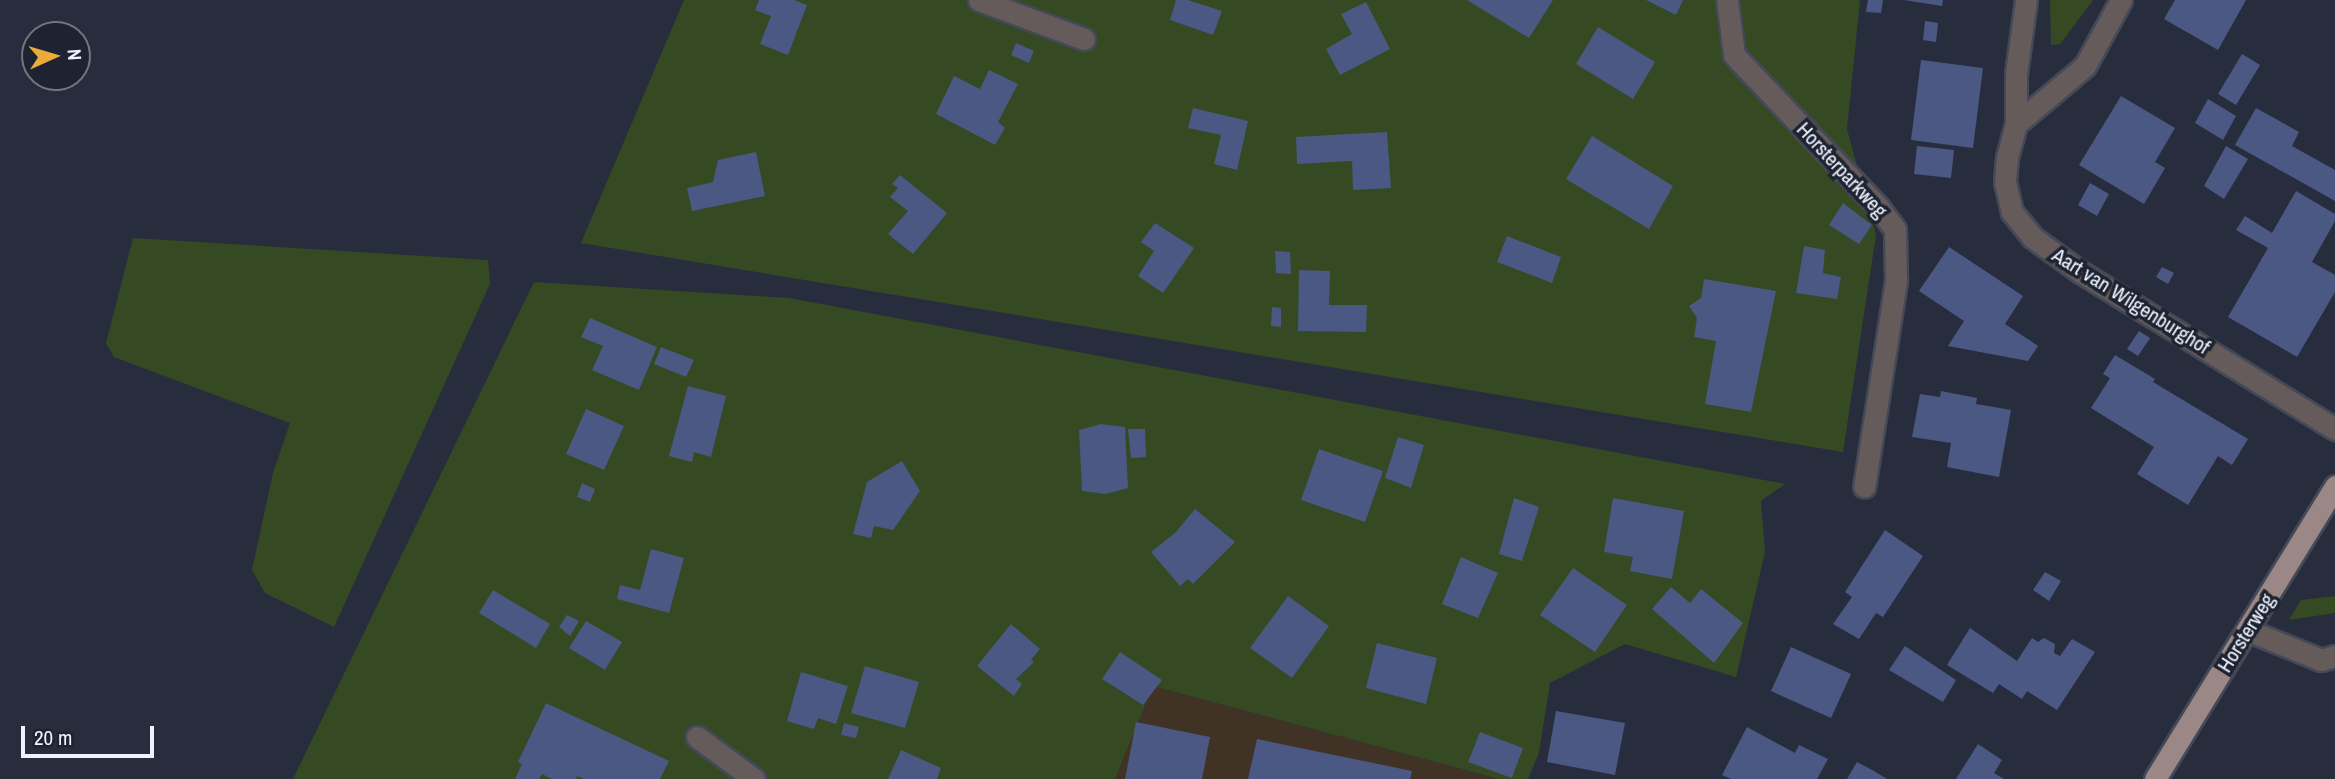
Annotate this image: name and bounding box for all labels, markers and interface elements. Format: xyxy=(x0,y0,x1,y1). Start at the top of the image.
north arrow xyxy=(21,21,91,91)
text: N xyxy=(62,48,88,61)
street label: Horsterparkweg xyxy=(1791,117,1893,223)
street label: Aart van Wilgenburghof xyxy=(2048,242,2214,360)
street label: Horsterweg xyxy=(2212,589,2280,677)
scale bar xyxy=(24,712,158,756)
text: 20 m xyxy=(34,723,72,752)

